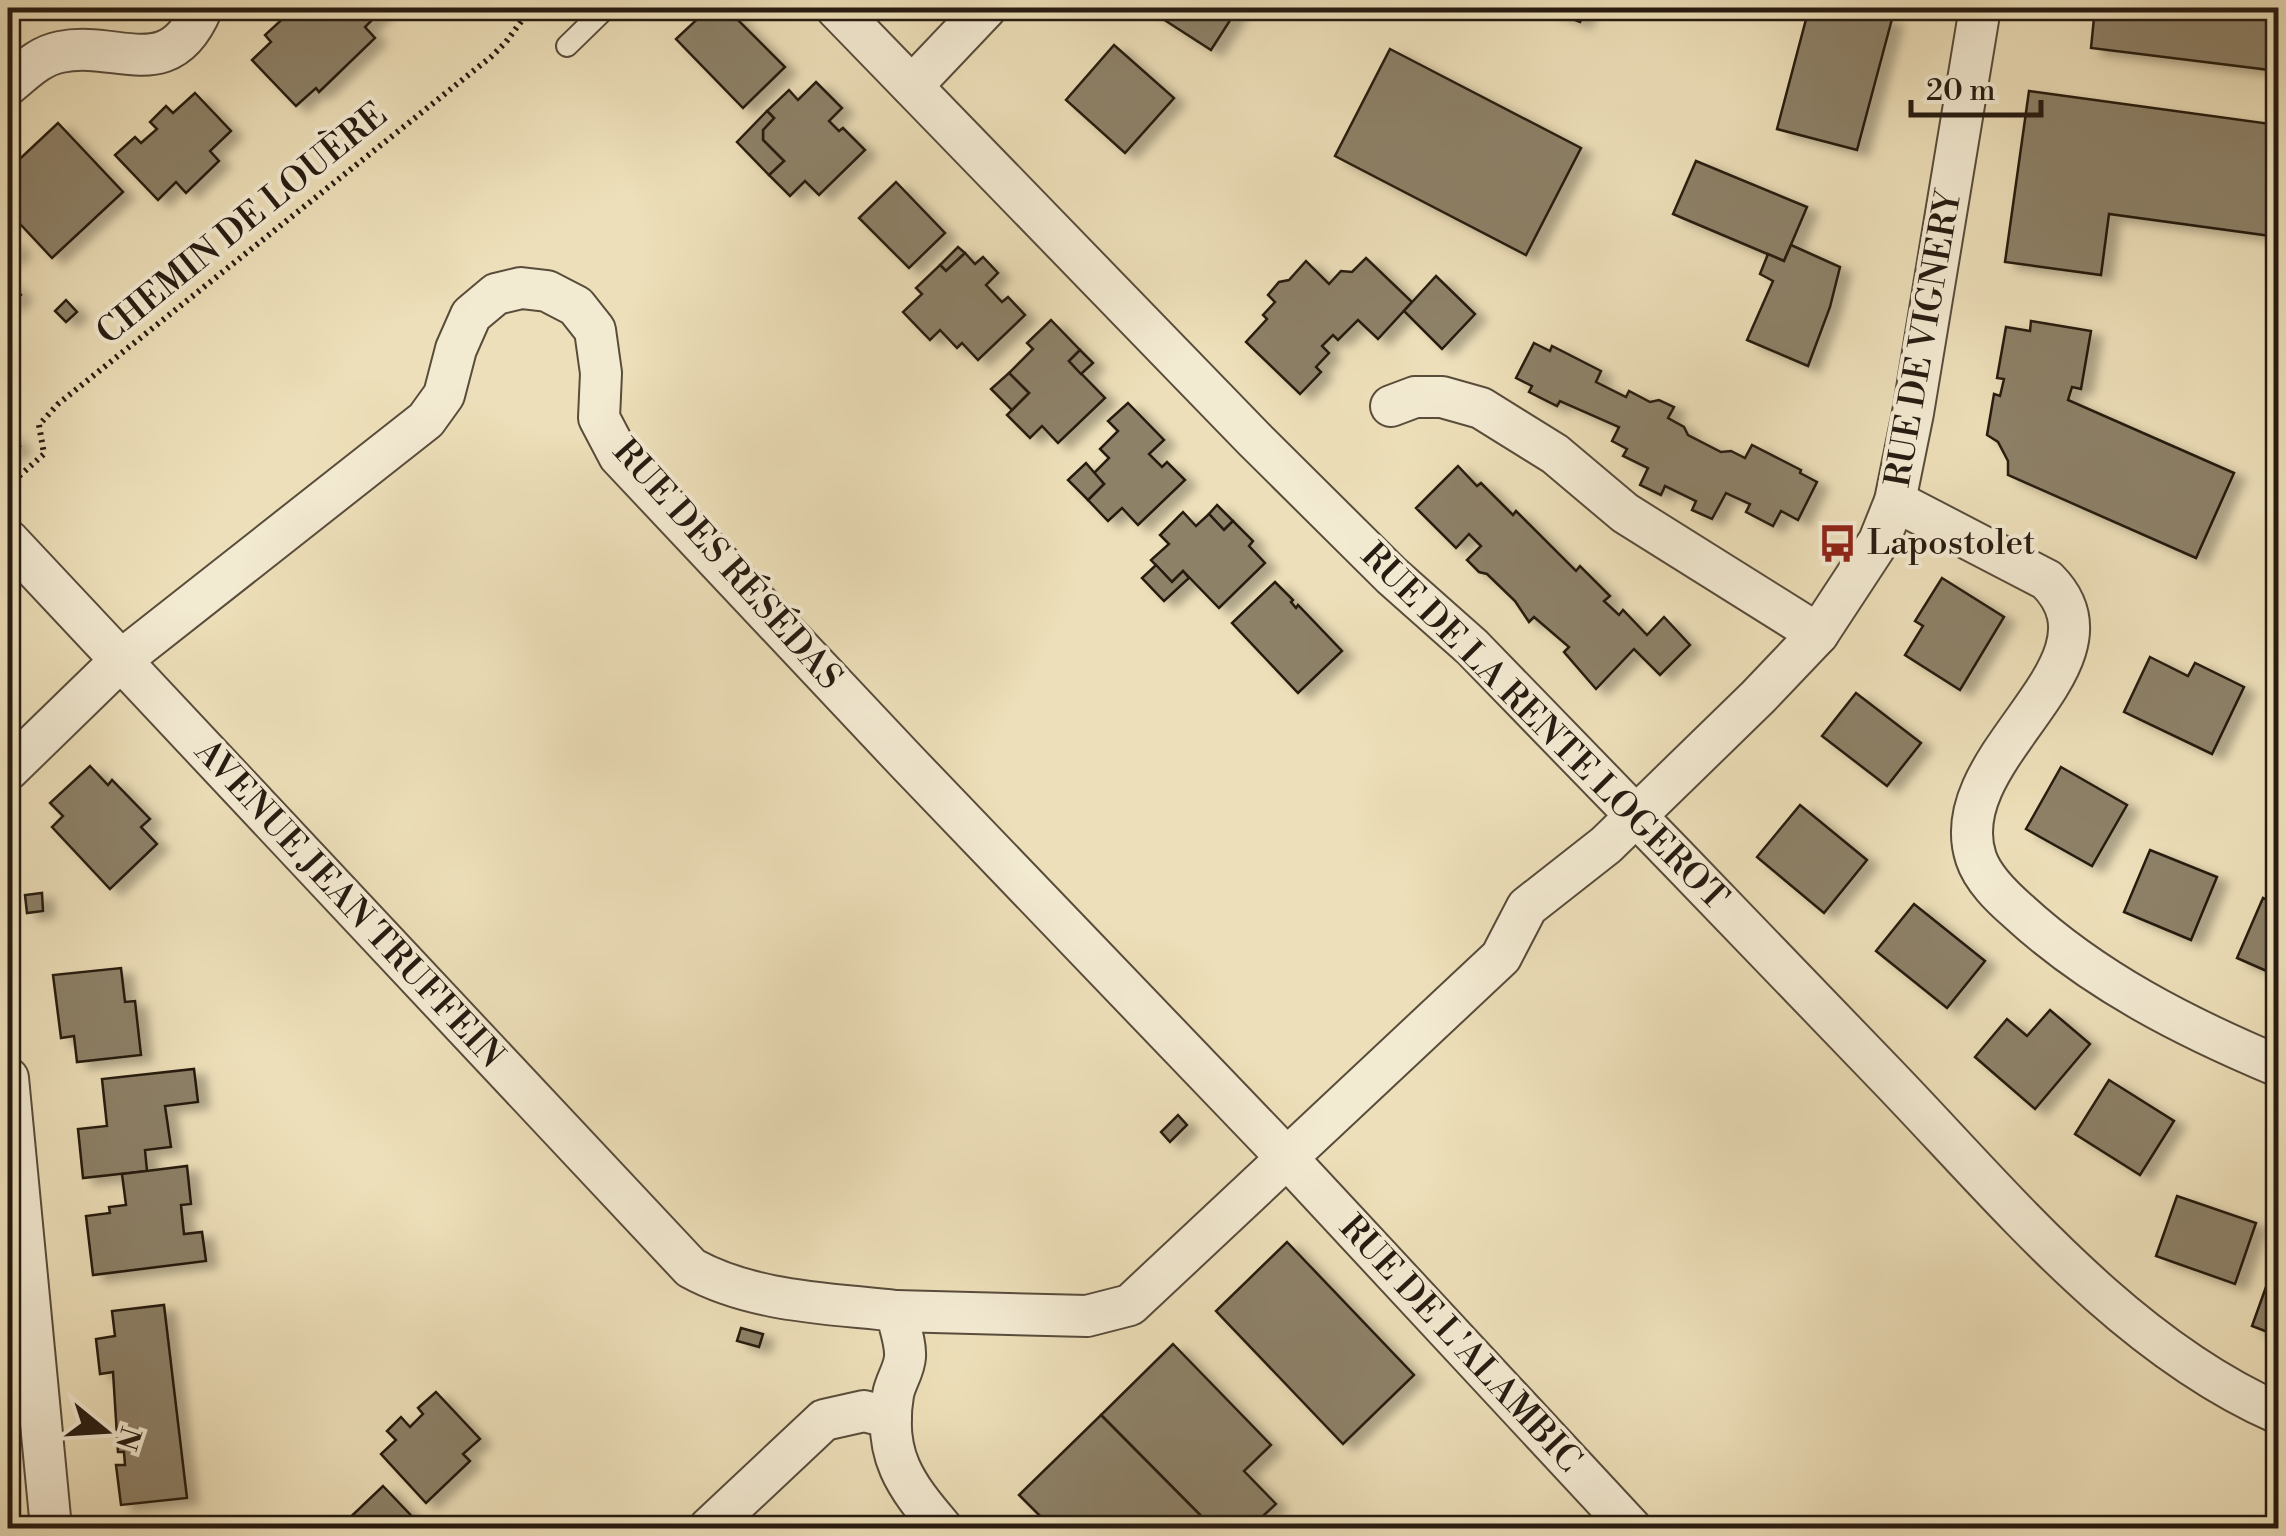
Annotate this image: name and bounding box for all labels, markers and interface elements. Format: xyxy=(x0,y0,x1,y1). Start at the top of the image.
scale bar xyxy=(1911,55,2041,117)
text: 20 m xyxy=(1926,72,1995,110)
street label: CHEMIN DE LOUÈRE xyxy=(87,92,396,354)
street label: RUE DE VIGNERY xyxy=(1877,186,1972,490)
street label: RUE DES RÉSÉDAS xyxy=(603,430,852,699)
bus stop icon: Lapostolet xyxy=(1816,522,1858,564)
place label: Lapostolet xyxy=(1867,522,2035,565)
street label: RUE DE LA RENTE LOGEROT xyxy=(1351,534,1737,920)
street label: AVENUE JEAN TRUFFEIN xyxy=(185,730,513,1077)
street label: RUE DE L'ALAMBIC xyxy=(1330,1207,1590,1481)
north arrow xyxy=(55,1381,155,1481)
text: N xyxy=(107,1422,147,1454)

